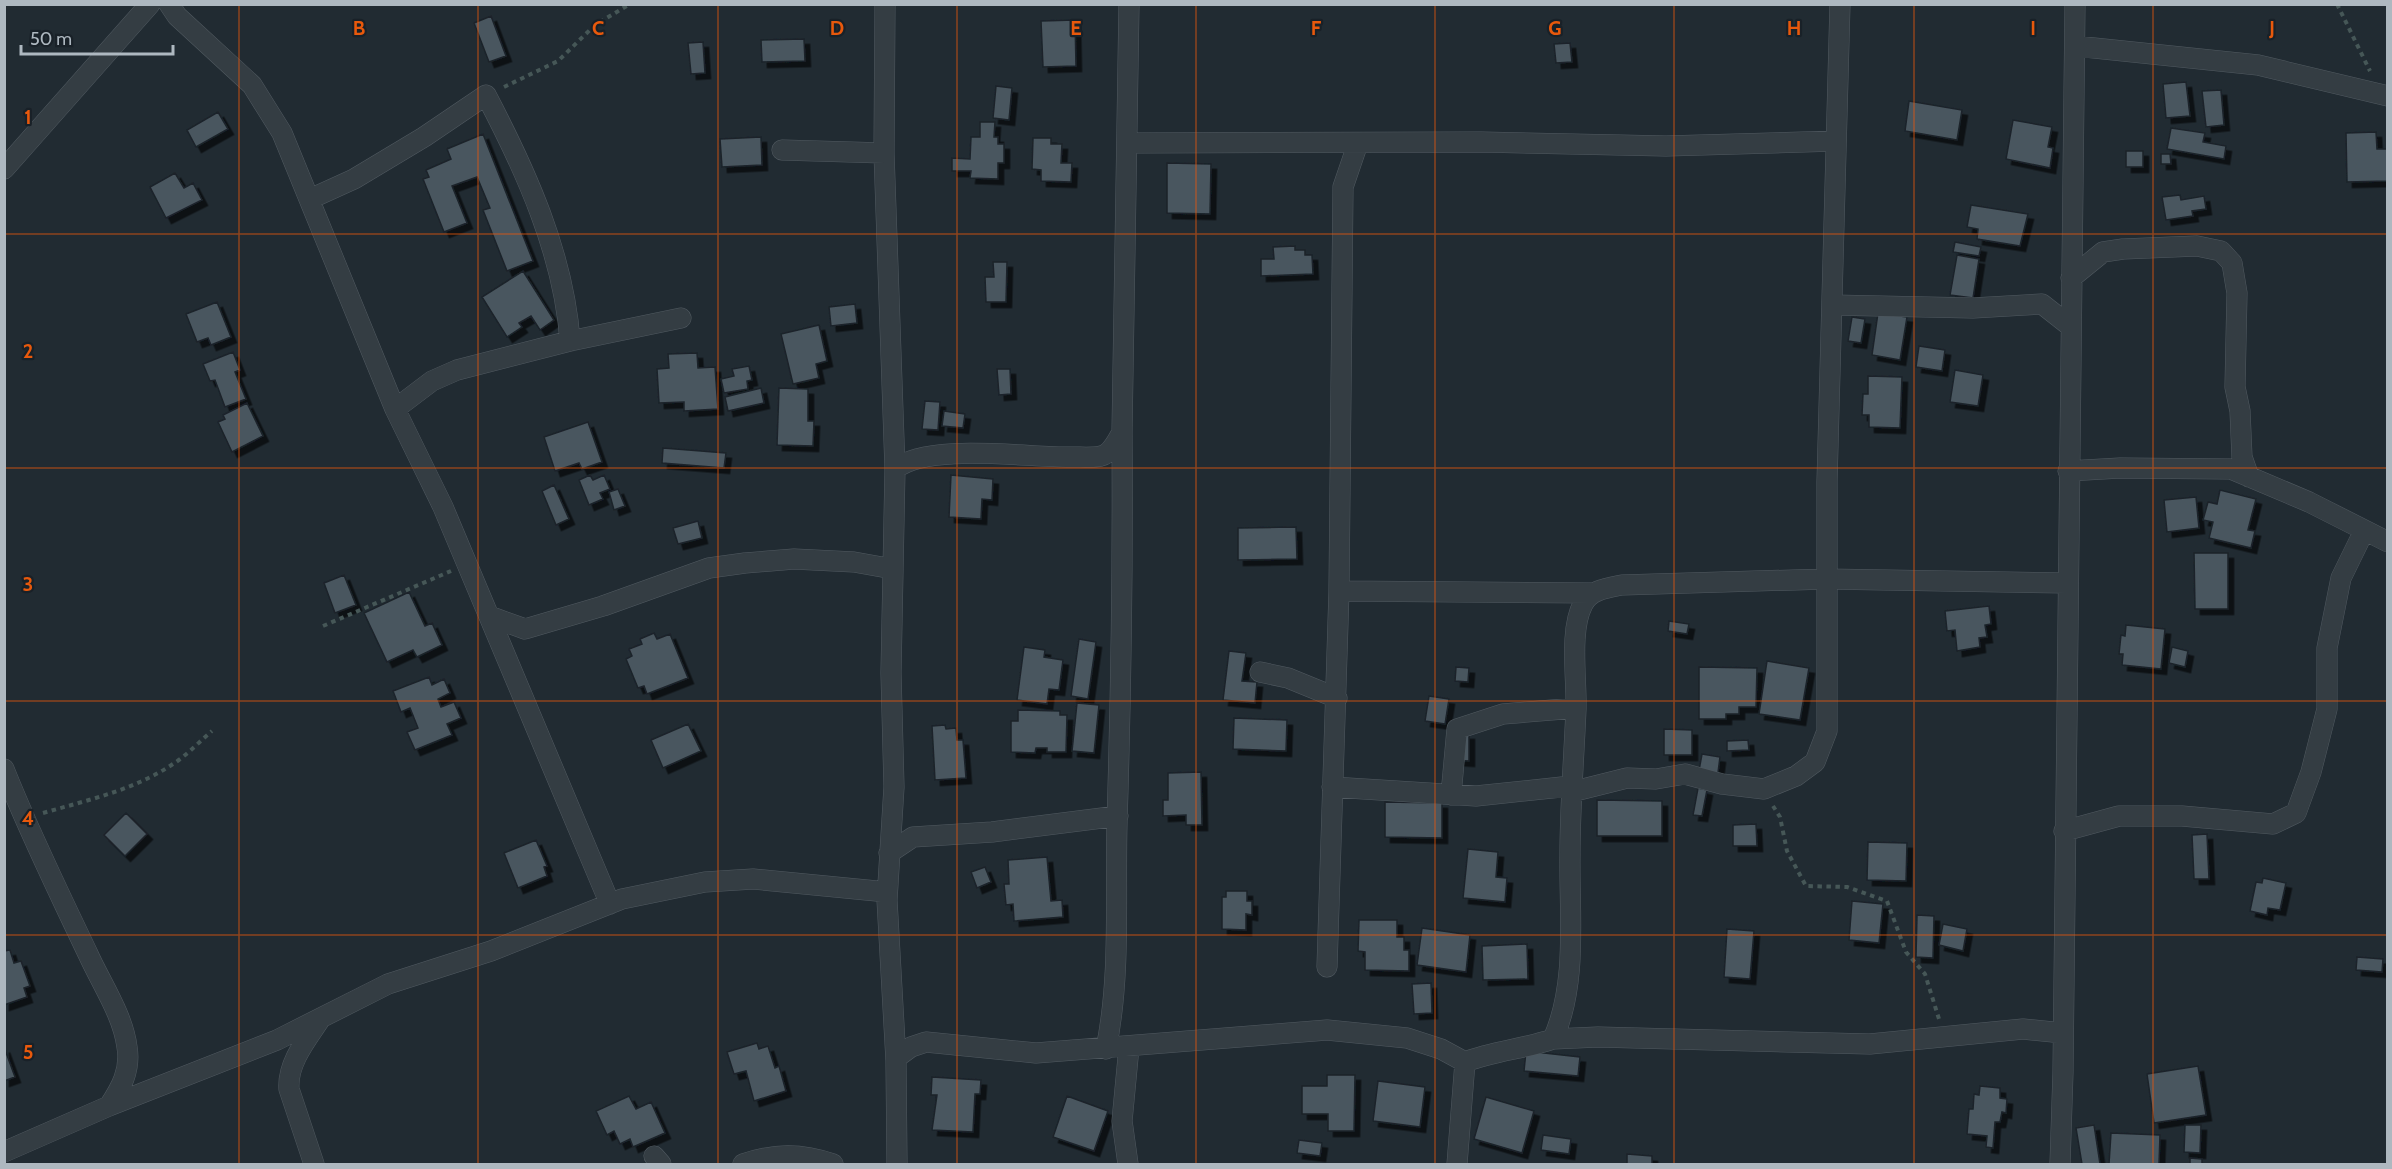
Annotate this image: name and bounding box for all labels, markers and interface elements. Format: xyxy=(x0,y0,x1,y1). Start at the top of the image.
text: B xyxy=(353,16,365,40)
text: C xyxy=(592,16,604,40)
text: D xyxy=(830,16,844,40)
text: E xyxy=(1070,16,1082,40)
text: F xyxy=(1311,16,1322,40)
text: G xyxy=(1548,16,1562,40)
text: H xyxy=(1787,16,1801,40)
text: I xyxy=(2030,16,2036,40)
text: J xyxy=(2268,16,2275,40)
scale bar xyxy=(21,18,172,56)
text: 50 m xyxy=(30,28,72,50)
text: 1 xyxy=(24,105,32,129)
text: 2 xyxy=(23,339,33,363)
text: 3 xyxy=(23,572,33,596)
text: 4 xyxy=(22,806,34,830)
text: 5 xyxy=(23,1040,33,1064)

